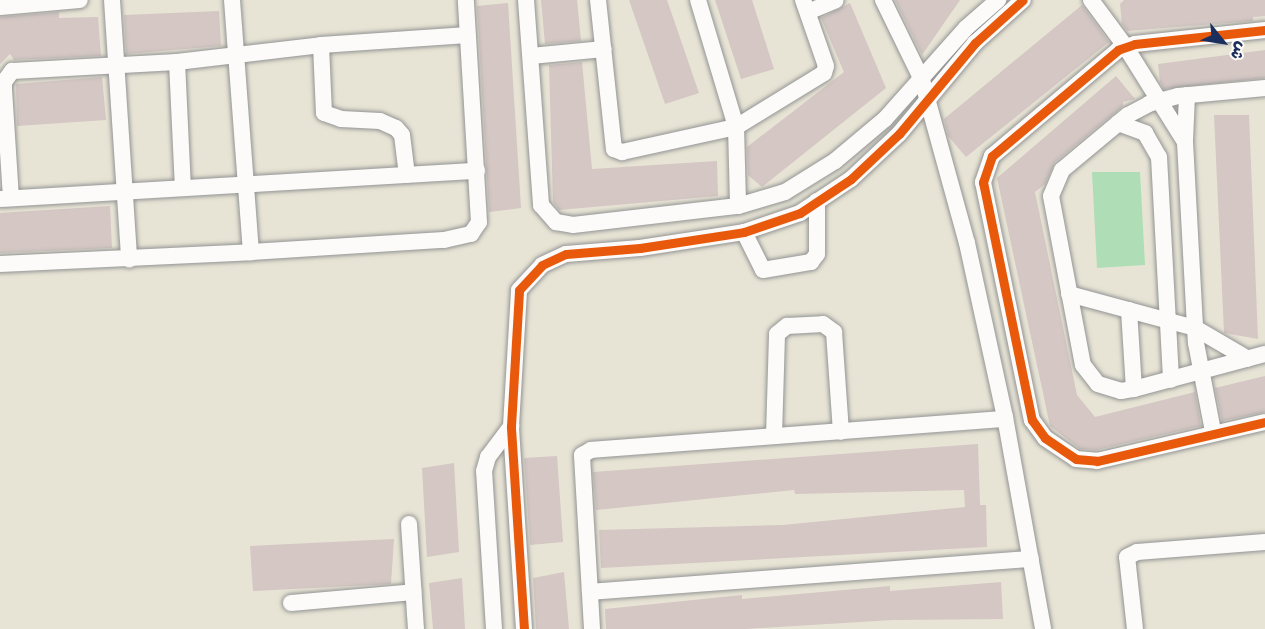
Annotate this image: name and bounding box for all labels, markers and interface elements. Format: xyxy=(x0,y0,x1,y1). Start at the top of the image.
north arrow xyxy=(1193,12,1253,72)
text: ش xyxy=(1226,39,1252,64)

